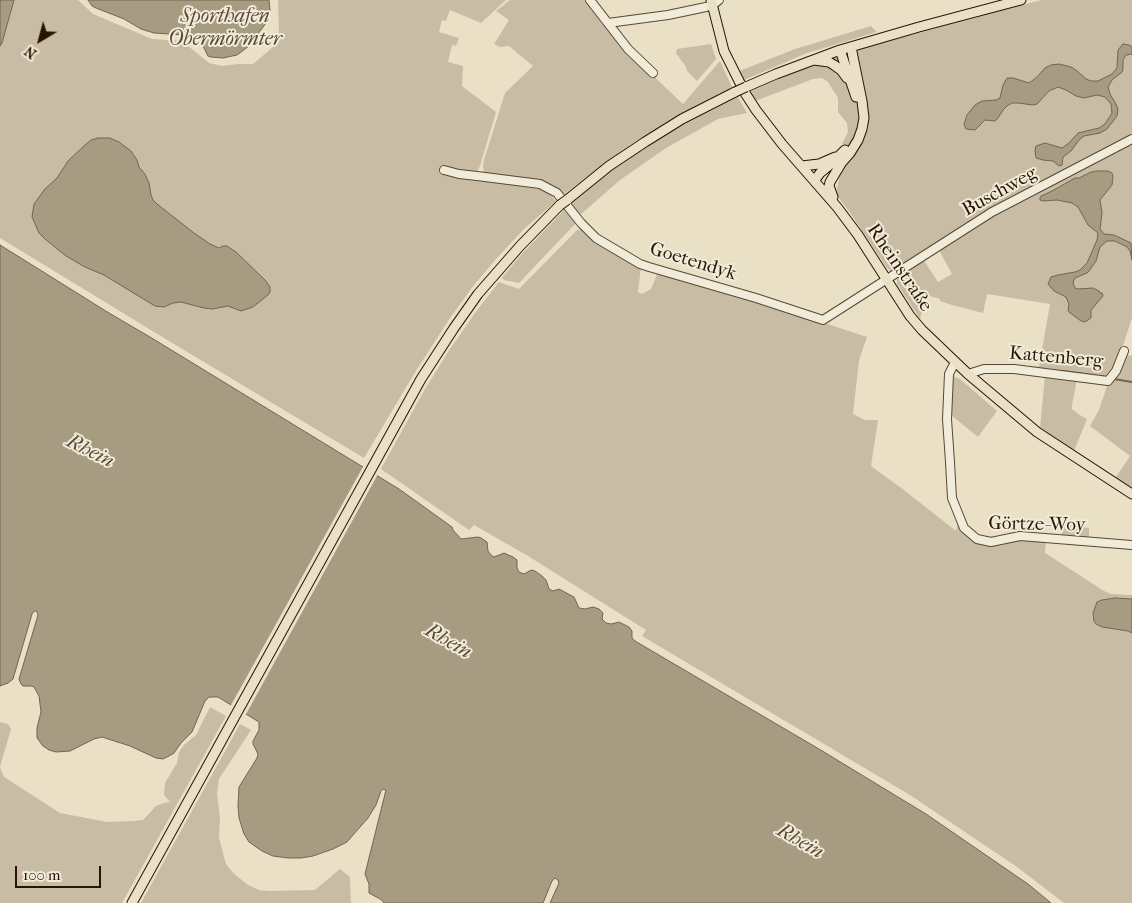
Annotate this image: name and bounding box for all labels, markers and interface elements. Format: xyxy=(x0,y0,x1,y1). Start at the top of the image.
water label: Sporthafen Obermörmter xyxy=(168,5,282,52)
north arrow xyxy=(15,15,65,65)
text: N xyxy=(21,42,40,62)
street label: Buschweg xyxy=(959,162,1041,222)
street label: Rheinstraße xyxy=(861,220,937,316)
street label: Goetendyk xyxy=(647,238,739,286)
street label: Kattenberg xyxy=(1008,343,1104,373)
water label: Rhein xyxy=(62,430,118,474)
street label: Görtze-Woy xyxy=(988,513,1086,537)
water label: Rhein xyxy=(420,619,476,665)
water label: Rhein xyxy=(772,819,828,865)
scale bar xyxy=(18,856,104,888)
text: 100 m xyxy=(23,866,61,884)

